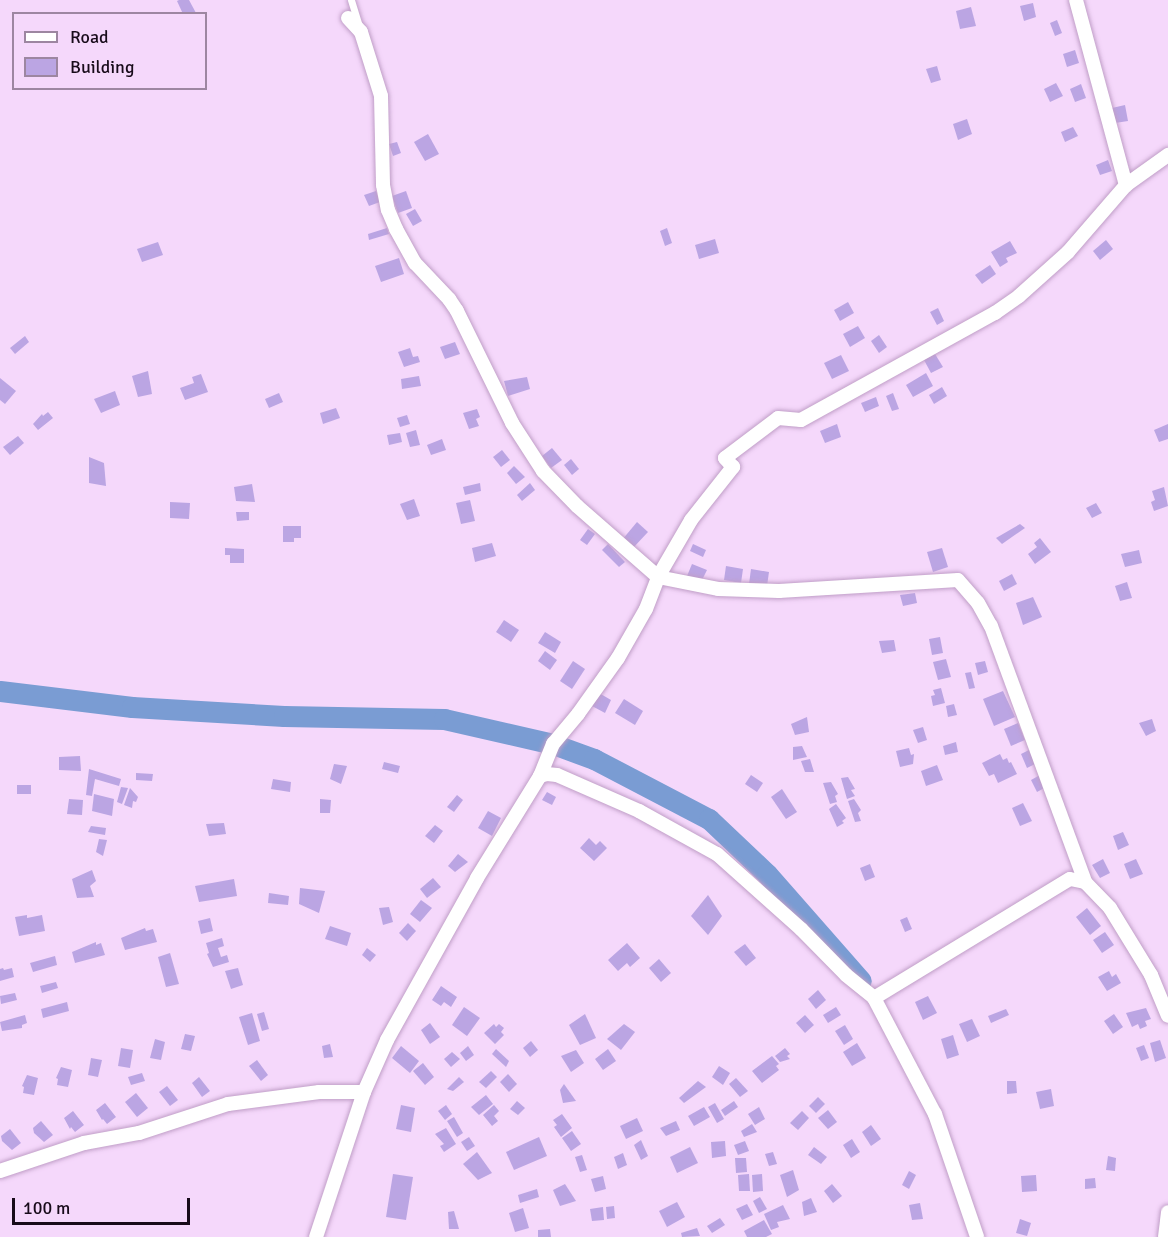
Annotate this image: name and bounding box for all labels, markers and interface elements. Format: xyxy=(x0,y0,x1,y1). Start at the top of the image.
legend xyxy=(12,12,207,90)
text: Road xyxy=(70,26,109,48)
text: Building xyxy=(70,56,134,78)
scale bar xyxy=(15,1186,194,1224)
text: 100 m xyxy=(23,1197,70,1219)

